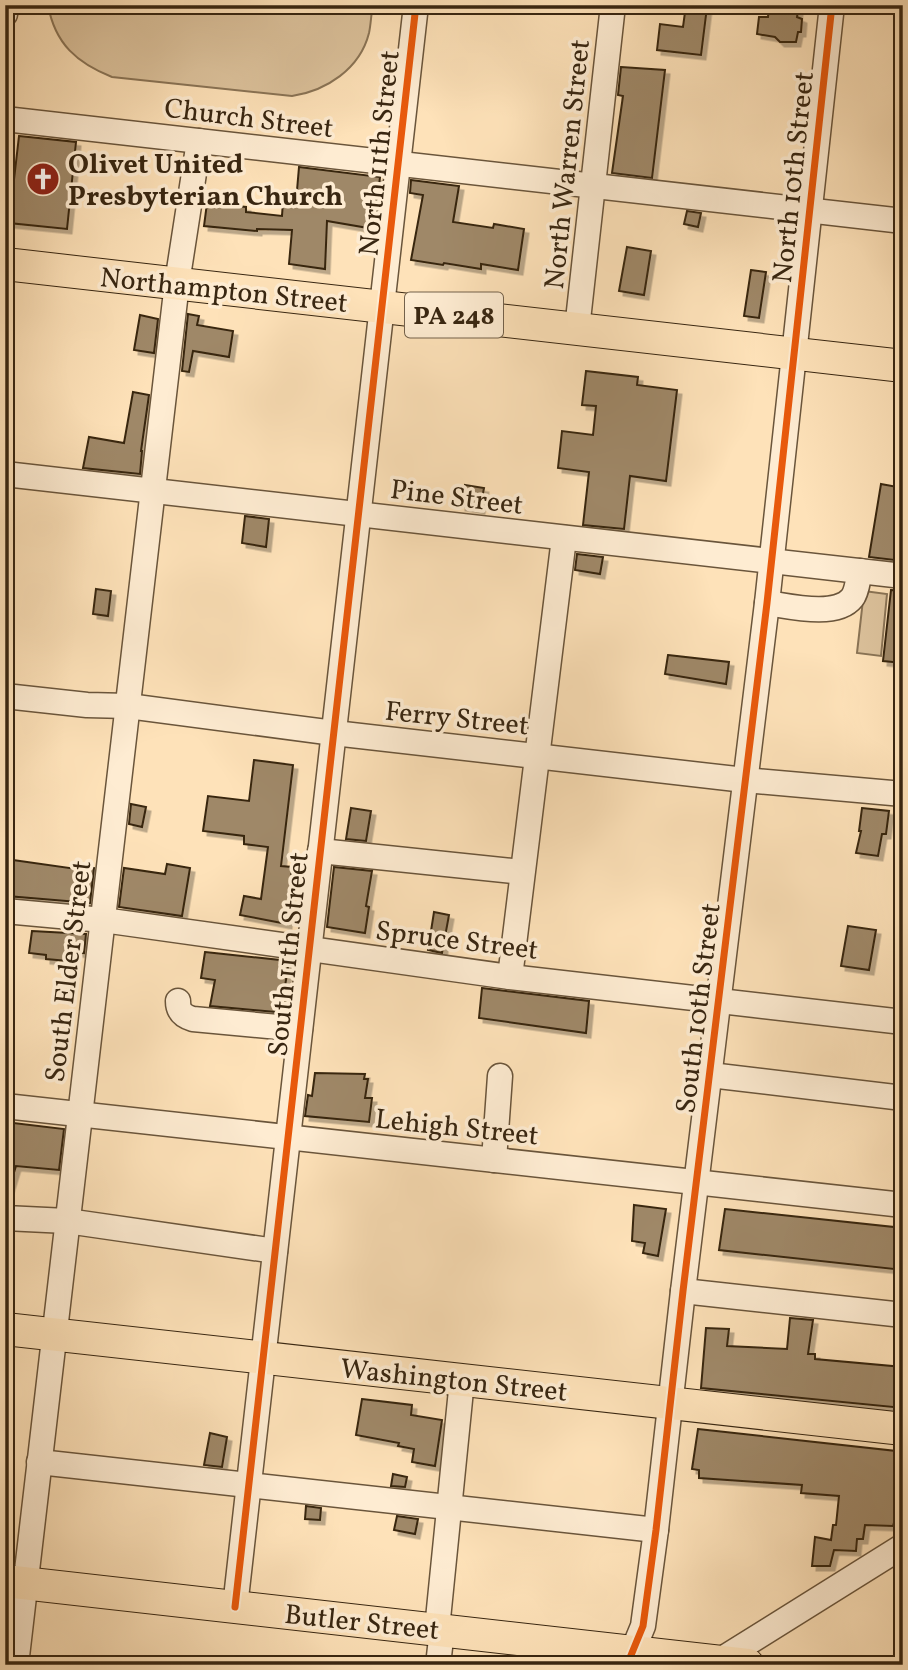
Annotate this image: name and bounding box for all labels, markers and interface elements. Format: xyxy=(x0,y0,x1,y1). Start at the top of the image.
street label: North Warren Street xyxy=(536,37,601,291)
street label: North 11th Street xyxy=(350,48,411,258)
street label: North 10th Street xyxy=(764,69,825,285)
street label: Church Street xyxy=(162,90,335,149)
place label: Olivet United Presbyterian Church xyxy=(68,146,343,217)
church icon: Olivet United Presbyterian Church xyxy=(24,160,62,198)
street label: Northampton Street xyxy=(98,259,350,324)
road number: PA 248 xyxy=(405,292,503,338)
street label: Pine Street xyxy=(388,471,525,526)
street label: Ferry Street xyxy=(383,693,531,746)
street label: South 11th Street xyxy=(259,850,320,1058)
street label: South Elder Street xyxy=(37,858,102,1084)
street label: South 10th Street xyxy=(667,901,732,1116)
street label: Spruce Street xyxy=(373,912,540,971)
street label: Lehigh Street xyxy=(373,1101,540,1156)
street label: Washington Street xyxy=(338,1350,569,1413)
street label: Butler Street xyxy=(282,1596,441,1651)

